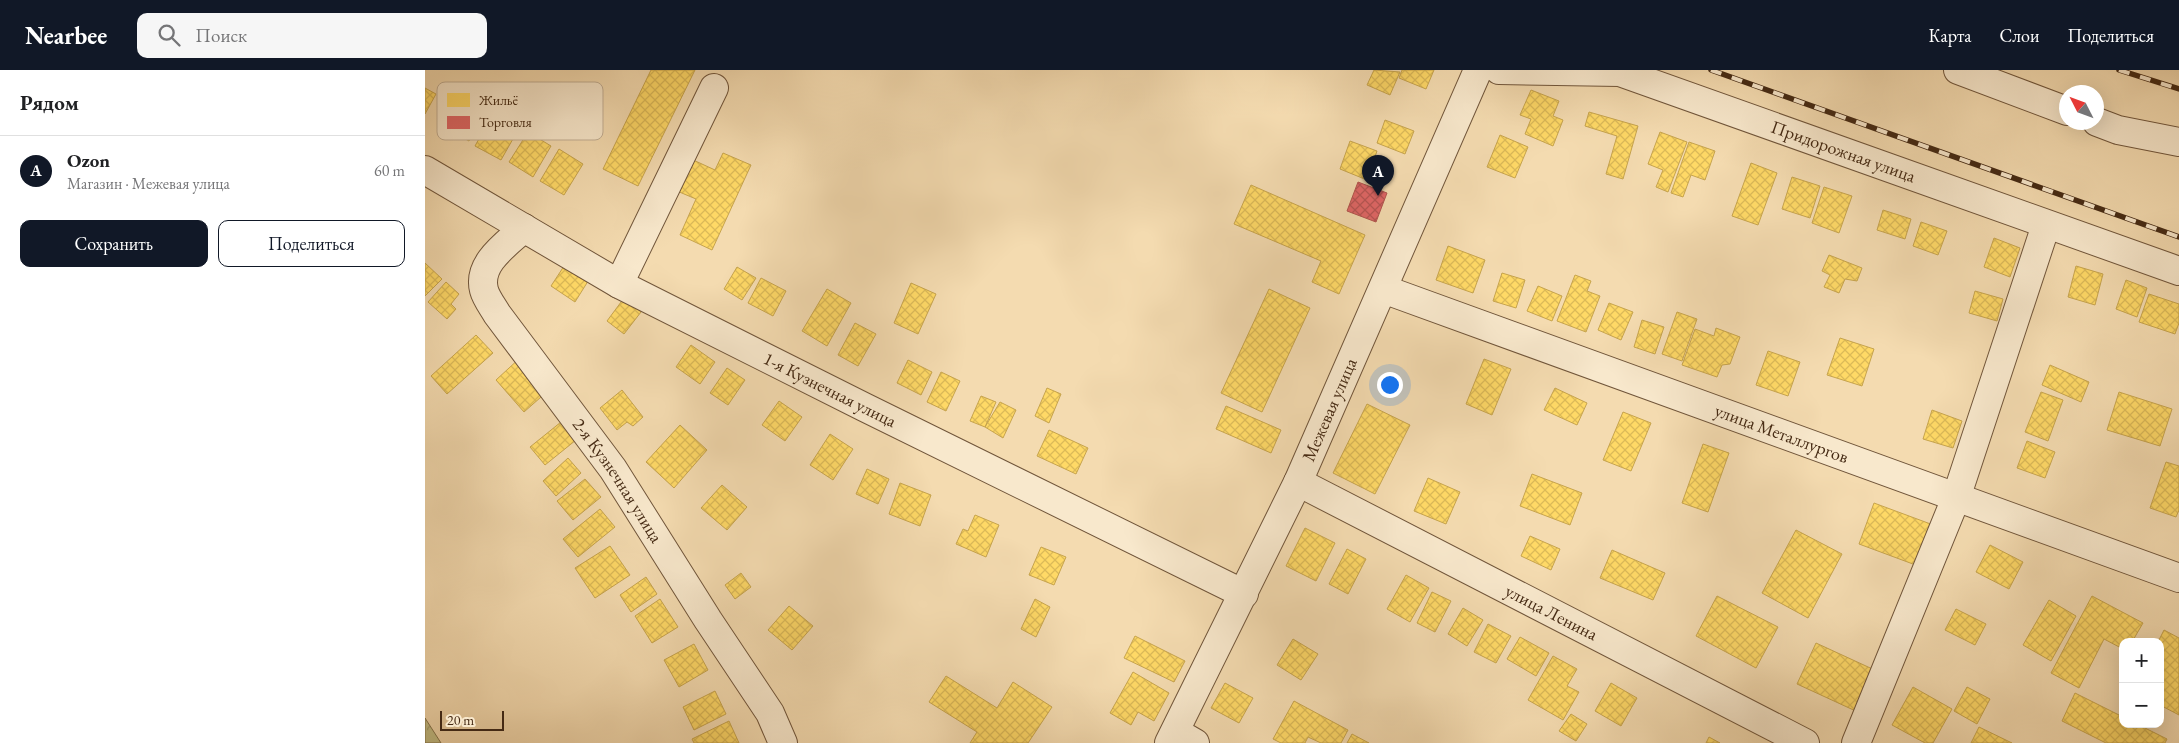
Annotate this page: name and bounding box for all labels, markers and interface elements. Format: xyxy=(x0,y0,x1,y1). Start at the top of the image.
search box xyxy=(137,13,487,58)
text: Nearbee xyxy=(25,20,107,51)
icon: search xyxy=(155,21,183,49)
text: Поиск xyxy=(195,23,247,48)
text: Карта xyxy=(1929,24,1972,47)
text: Слои xyxy=(2000,24,2039,47)
text: Поделиться xyxy=(2067,24,2154,47)
legend xyxy=(437,82,603,140)
north arrow xyxy=(2059,85,2104,130)
text: Рядом xyxy=(20,89,79,116)
text: Жильё xyxy=(478,91,519,109)
text: Торговля xyxy=(479,113,532,131)
street label: Придорожная улица xyxy=(1768,115,1919,188)
text: Ozon xyxy=(67,148,110,173)
pin: A xyxy=(1362,155,1394,196)
text: A xyxy=(30,160,42,181)
text: 60 m xyxy=(374,160,405,181)
text: Магазин · Межевая улица xyxy=(67,173,230,194)
button: Сохранить xyxy=(20,220,208,267)
button: Поделиться xyxy=(218,220,405,267)
street label: 1-я Кузнечная улица xyxy=(760,346,901,433)
street label: Межевая улица xyxy=(1296,354,1362,465)
your location xyxy=(1377,372,1403,398)
street label: улица Металлургов xyxy=(1712,398,1852,468)
street label: 2-я Кузнечная улица xyxy=(568,413,669,547)
street label: улица Ленина xyxy=(1501,579,1603,646)
map controls xyxy=(2119,638,2164,728)
button: + xyxy=(2119,638,2164,683)
button: − xyxy=(2119,683,2164,728)
scale bar xyxy=(440,708,504,731)
text: 20 m xyxy=(447,711,474,729)

